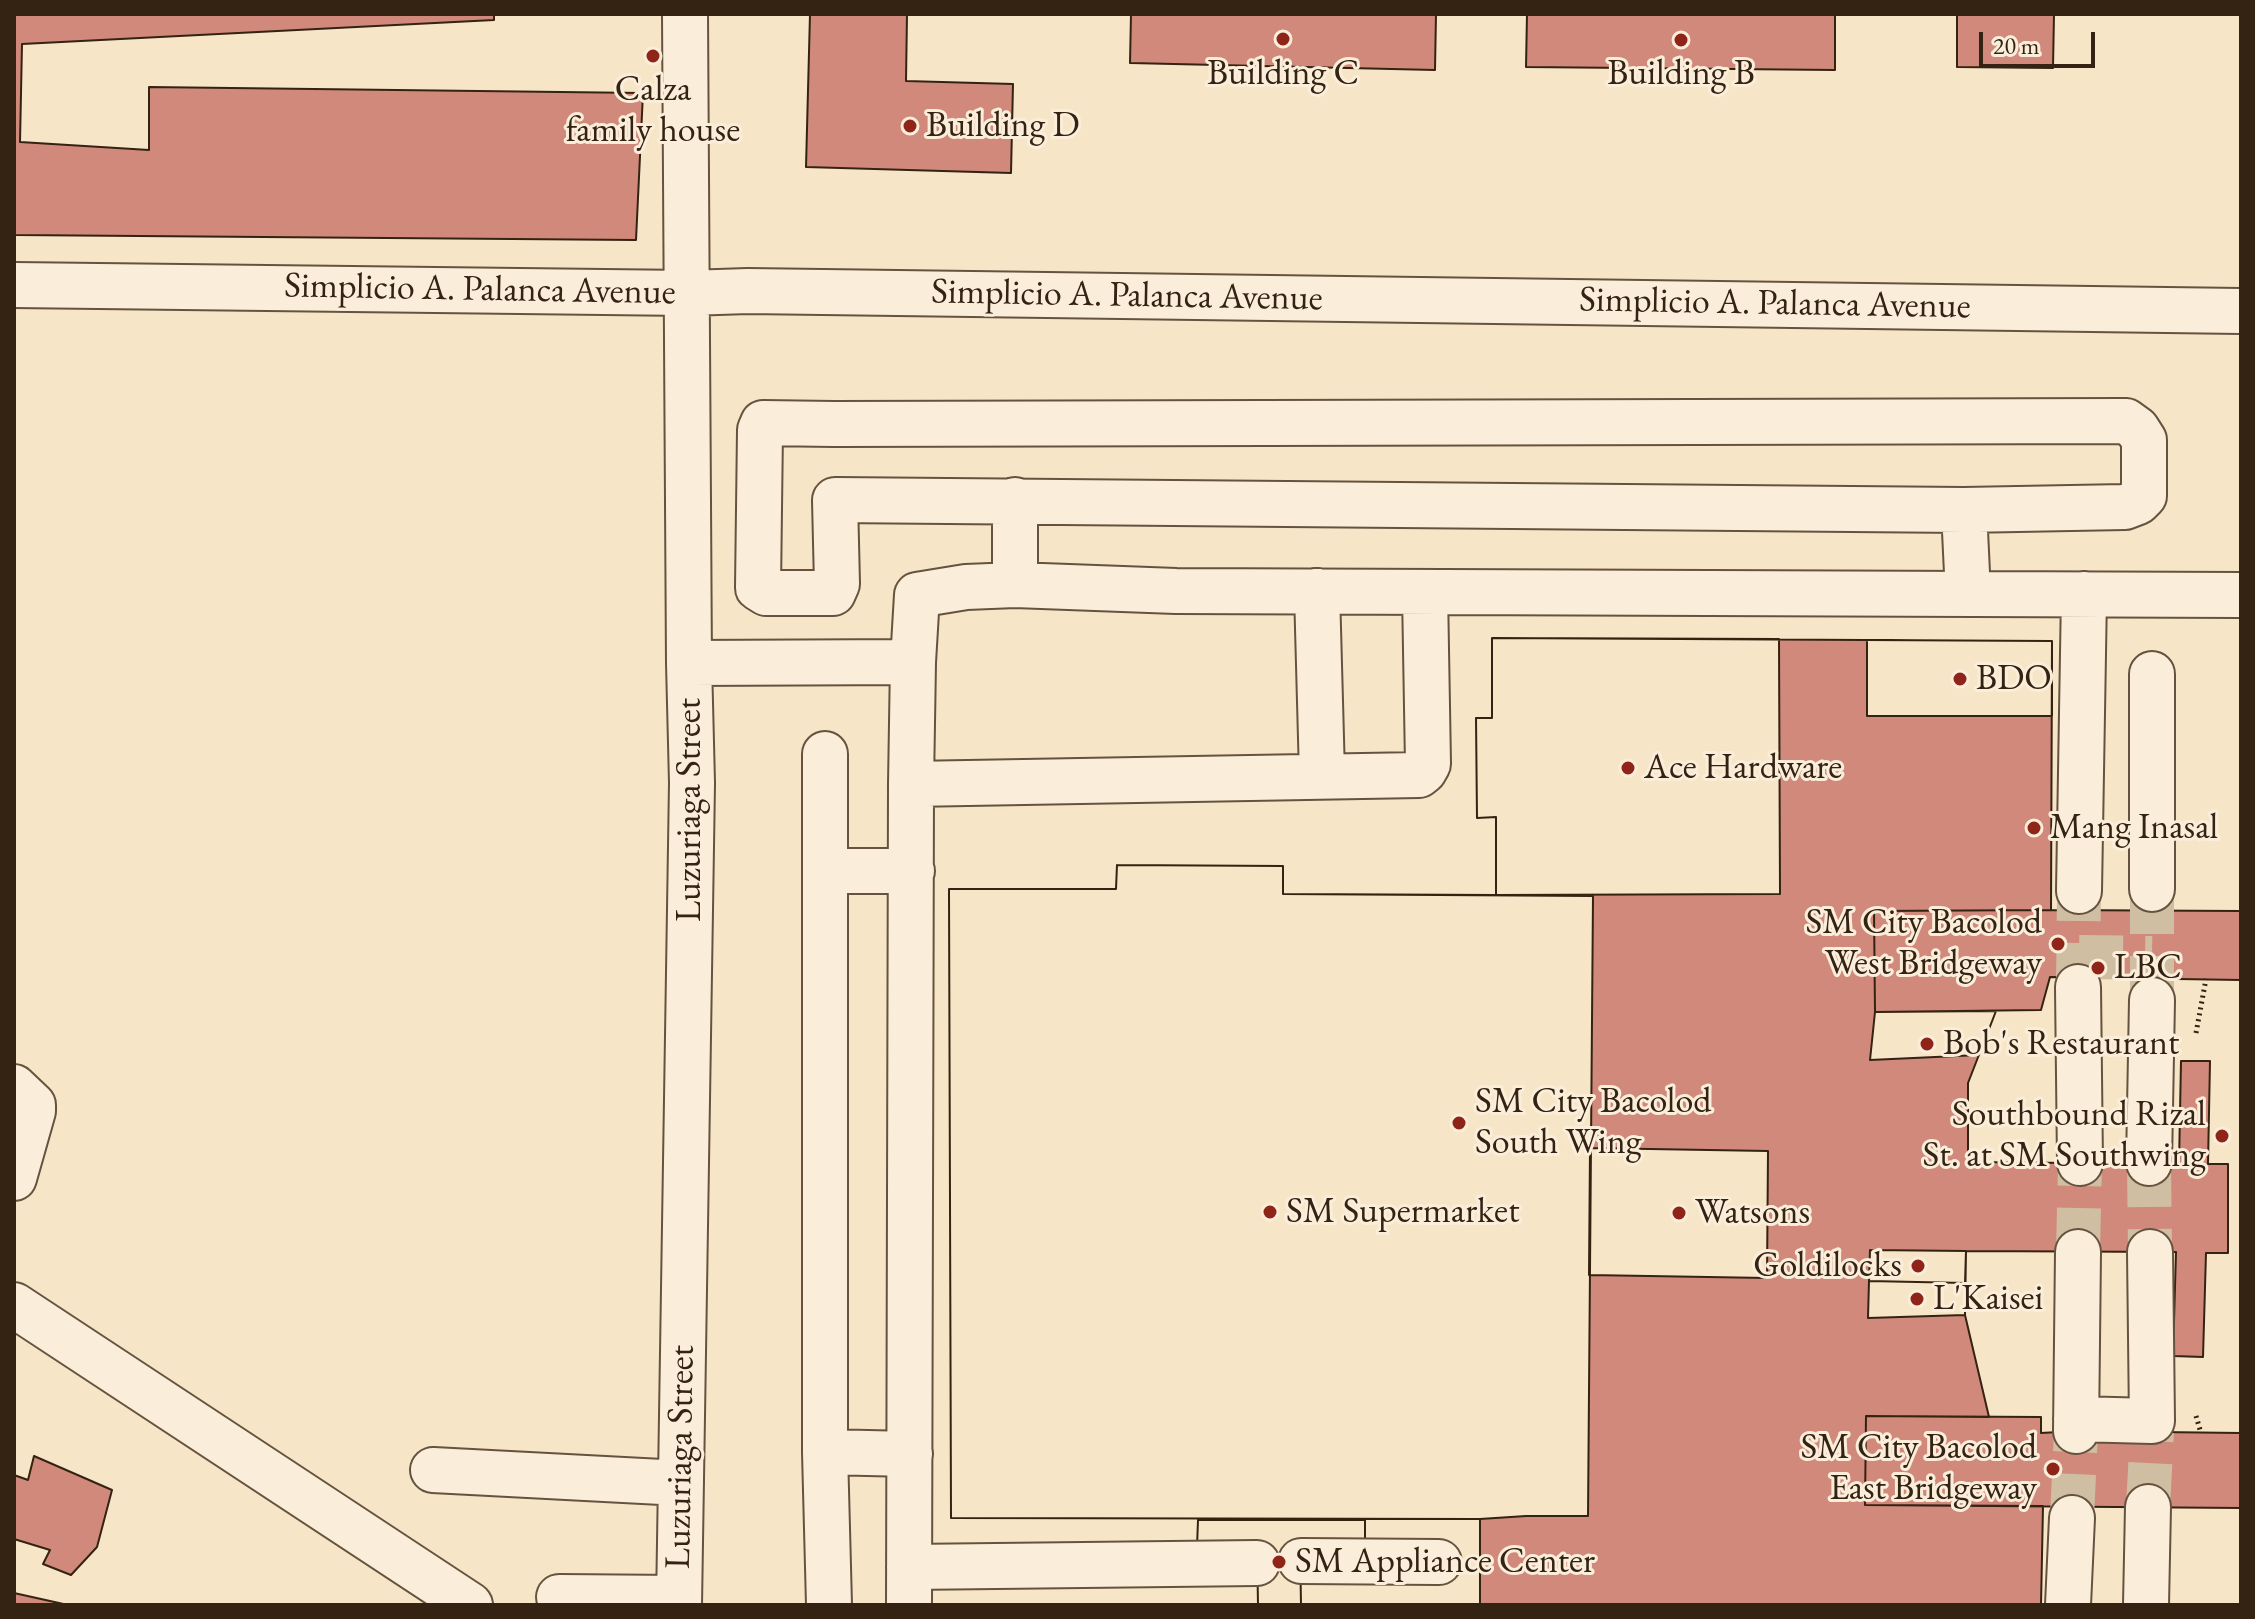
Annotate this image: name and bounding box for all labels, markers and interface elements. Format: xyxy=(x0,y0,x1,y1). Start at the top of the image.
scale bar xyxy=(1983,16,2099,66)
marker: Building C xyxy=(1274,30,1292,48)
text: 20 m xyxy=(1993,30,2040,61)
marker: Building B xyxy=(1672,31,1690,49)
marker: Calza family house xyxy=(644,47,662,65)
place label: Building C xyxy=(1207,52,1359,96)
place label: Building B xyxy=(1607,52,1755,96)
place label: Calza family house xyxy=(566,68,740,153)
place label: Building D xyxy=(926,104,1080,148)
marker: Building D xyxy=(901,117,919,135)
street label: Simplicio A. Palanca Avenue xyxy=(284,265,676,315)
street label: Simplicio A. Palanca Avenue xyxy=(931,271,1323,321)
street label: Simplicio A. Palanca Avenue xyxy=(1579,279,1971,329)
place label: BDO xyxy=(1976,657,2052,701)
marker: BDO xyxy=(1951,670,1969,688)
street label: Luzuriaga Street xyxy=(668,698,712,922)
place label: Ace Hardware xyxy=(1644,746,1842,790)
marker: Ace Hardware xyxy=(1619,759,1637,777)
place label: Mang Inasal xyxy=(2050,806,2218,850)
marker: Mang Inasal xyxy=(2025,819,2043,837)
place label: SM City Bacolod West Bridgeway xyxy=(1806,901,2042,986)
marker: SM City Bacolod West Bridgeway xyxy=(2049,935,2067,953)
place label: LBC xyxy=(2114,946,2182,990)
marker: LBC xyxy=(2089,959,2107,977)
place label: Bob's Restaurant xyxy=(1943,1022,2179,1066)
marker: Bob's Restaurant xyxy=(1918,1035,1936,1053)
place label: SM City Bacolod South Wing xyxy=(1475,1080,1711,1165)
place label: Southbound Rizal St. at SM Southwing xyxy=(1923,1093,2206,1178)
marker: SM City Bacolod South Wing xyxy=(1450,1114,1468,1132)
marker: Southbound Rizal St. at SM Southwing xyxy=(2213,1127,2231,1145)
place label: SM Supermarket xyxy=(1286,1190,1519,1234)
place label: Watsons xyxy=(1695,1191,1810,1235)
marker: SM Supermarket xyxy=(1261,1203,1279,1221)
marker: Watsons xyxy=(1670,1204,1688,1222)
place label: Goldilocks xyxy=(1753,1244,1902,1288)
marker: Goldilocks xyxy=(1909,1257,1927,1275)
place label: L'Kaisei xyxy=(1933,1277,2043,1321)
marker: L'Kaisei xyxy=(1908,1290,1926,1308)
street label: Luzuriaga Street xyxy=(657,1345,705,1569)
place label: SM City Bacolod East Bridgeway xyxy=(1801,1426,2037,1511)
marker: SM City Bacolod East Bridgeway xyxy=(2044,1460,2062,1478)
place label: SM Appliance Center xyxy=(1295,1540,1595,1584)
marker: SM Appliance Center xyxy=(1270,1553,1288,1571)

